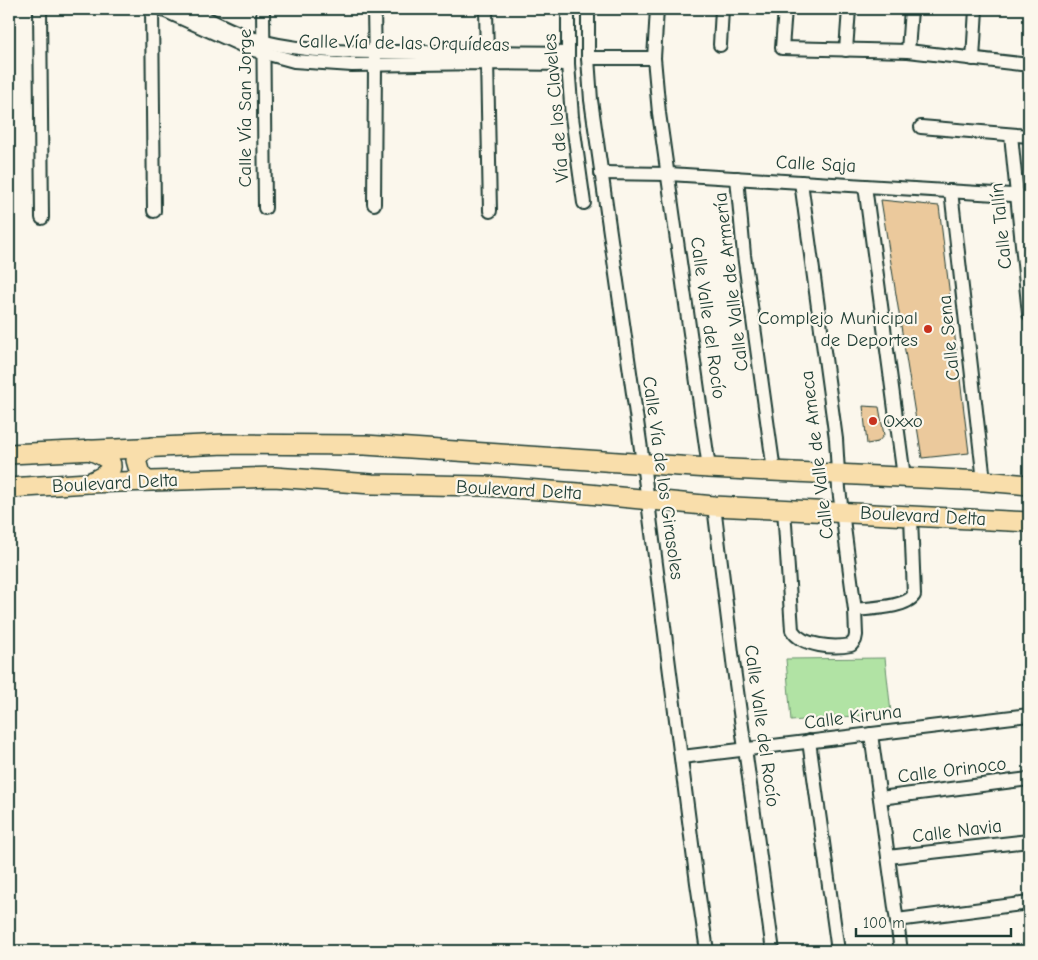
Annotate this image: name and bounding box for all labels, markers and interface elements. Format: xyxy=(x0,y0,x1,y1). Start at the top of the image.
street label: Calle Vía San Jorge xyxy=(234,29,256,187)
street label: Calle Vía de las Orquídeas xyxy=(298,30,510,56)
street label: Vía de los Claveles xyxy=(539,33,573,183)
street label: Calle Saja xyxy=(775,151,857,177)
street label: Calle Tallín xyxy=(986,182,1016,270)
street label: Calle Valle de Armería xyxy=(709,191,753,373)
street label: Calle Valle del Rocío xyxy=(686,235,730,401)
street label: Calle Sena xyxy=(934,294,964,382)
place label: Complejo Municipal de Deportes xyxy=(758,307,918,351)
marker: Complejo Municipal de Deportes xyxy=(922,323,934,335)
street label: Calle Valle de Ameca xyxy=(796,369,838,541)
street label: Calle Vía de los Girasoles xyxy=(638,375,688,581)
place label: Oxxo xyxy=(883,410,923,432)
marker: Oxxo xyxy=(867,415,879,427)
street label: Boulevard Delta xyxy=(51,469,179,497)
street label: Boulevard Delta xyxy=(455,476,583,504)
street label: Boulevard Delta xyxy=(859,502,987,530)
street label: Calle Valle del Rocío xyxy=(740,643,784,809)
street label: Calle Kiruna xyxy=(803,700,903,734)
street label: Calle Orinoco xyxy=(896,752,1008,788)
street label: Calle Navia xyxy=(911,815,1003,847)
scale bar xyxy=(856,905,1010,937)
text: 100 m xyxy=(863,914,905,932)

